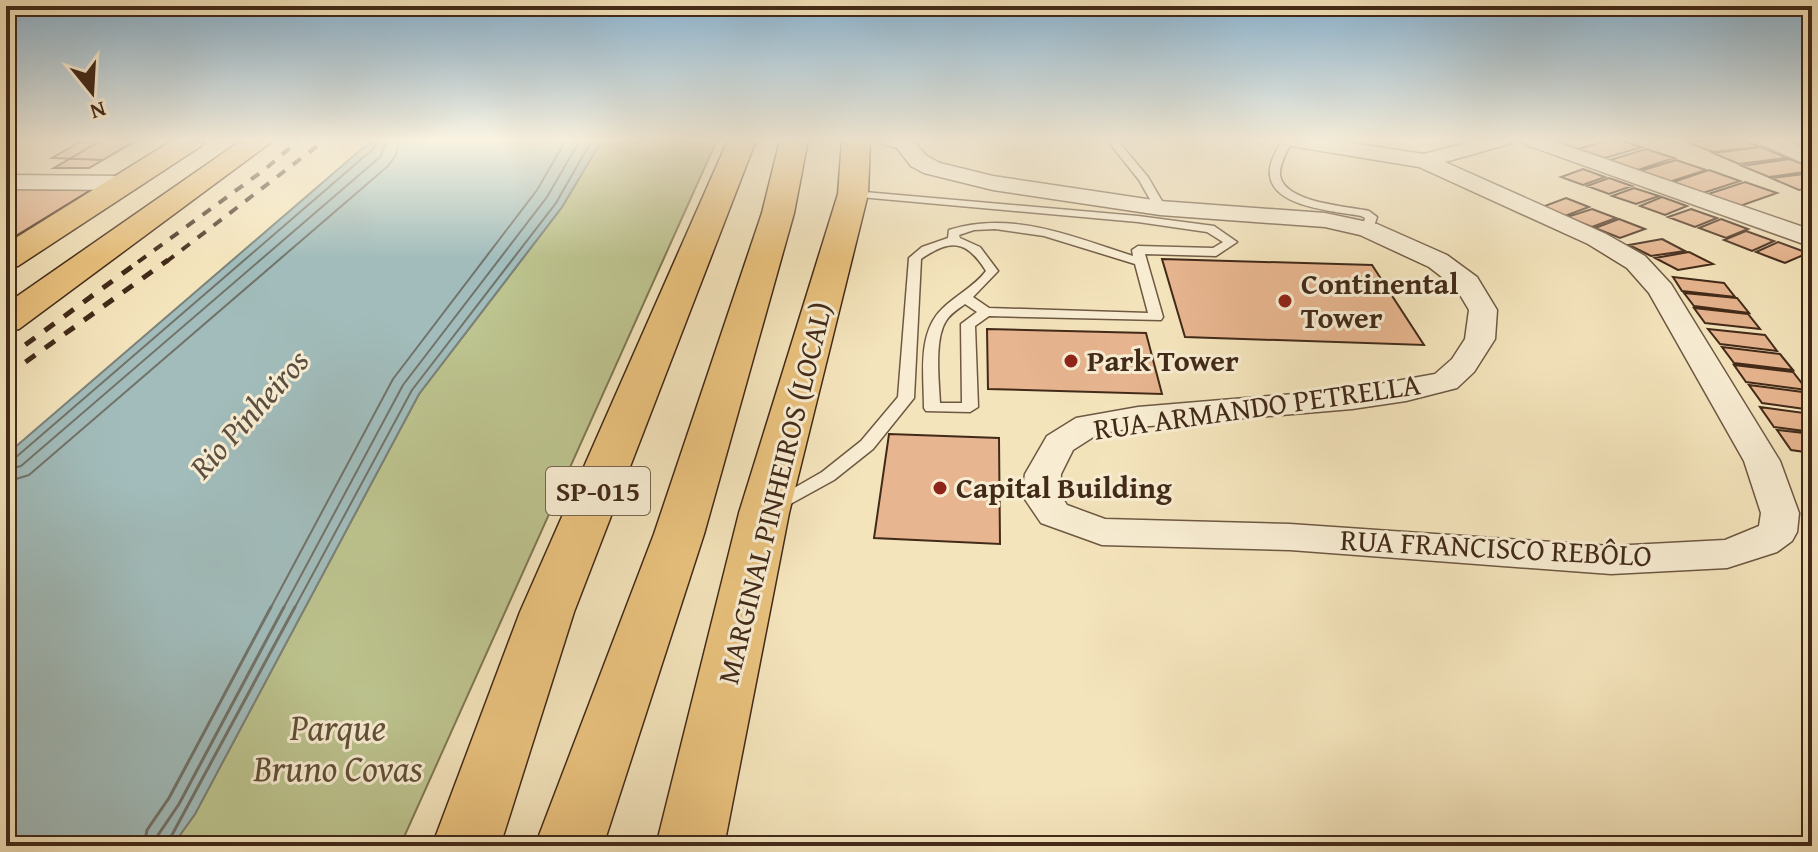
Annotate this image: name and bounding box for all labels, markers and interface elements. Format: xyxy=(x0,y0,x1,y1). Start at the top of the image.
north arrow xyxy=(52,52,132,132)
text: N xyxy=(86,94,110,129)
place label: Continental Tower xyxy=(1301,261,1459,339)
marker: Continental Tower xyxy=(1276,292,1294,310)
street label: MARGINAL PINHEIROS (LOCAL) xyxy=(705,297,843,688)
water label: Rio Pinheiros xyxy=(177,338,320,489)
place label: Park Tower xyxy=(1087,338,1239,382)
marker: Park Tower xyxy=(1062,352,1080,370)
street label: RUA ARMANDO PETRELLA xyxy=(1091,361,1423,451)
place label: Capital Building xyxy=(956,465,1172,509)
road number: SP-015 xyxy=(546,467,650,515)
marker: Capital Building xyxy=(931,479,949,497)
street label: RUA FRANCISCO REBÔLO xyxy=(1339,517,1653,577)
park label: Parque Bruno Covas xyxy=(252,700,423,794)

